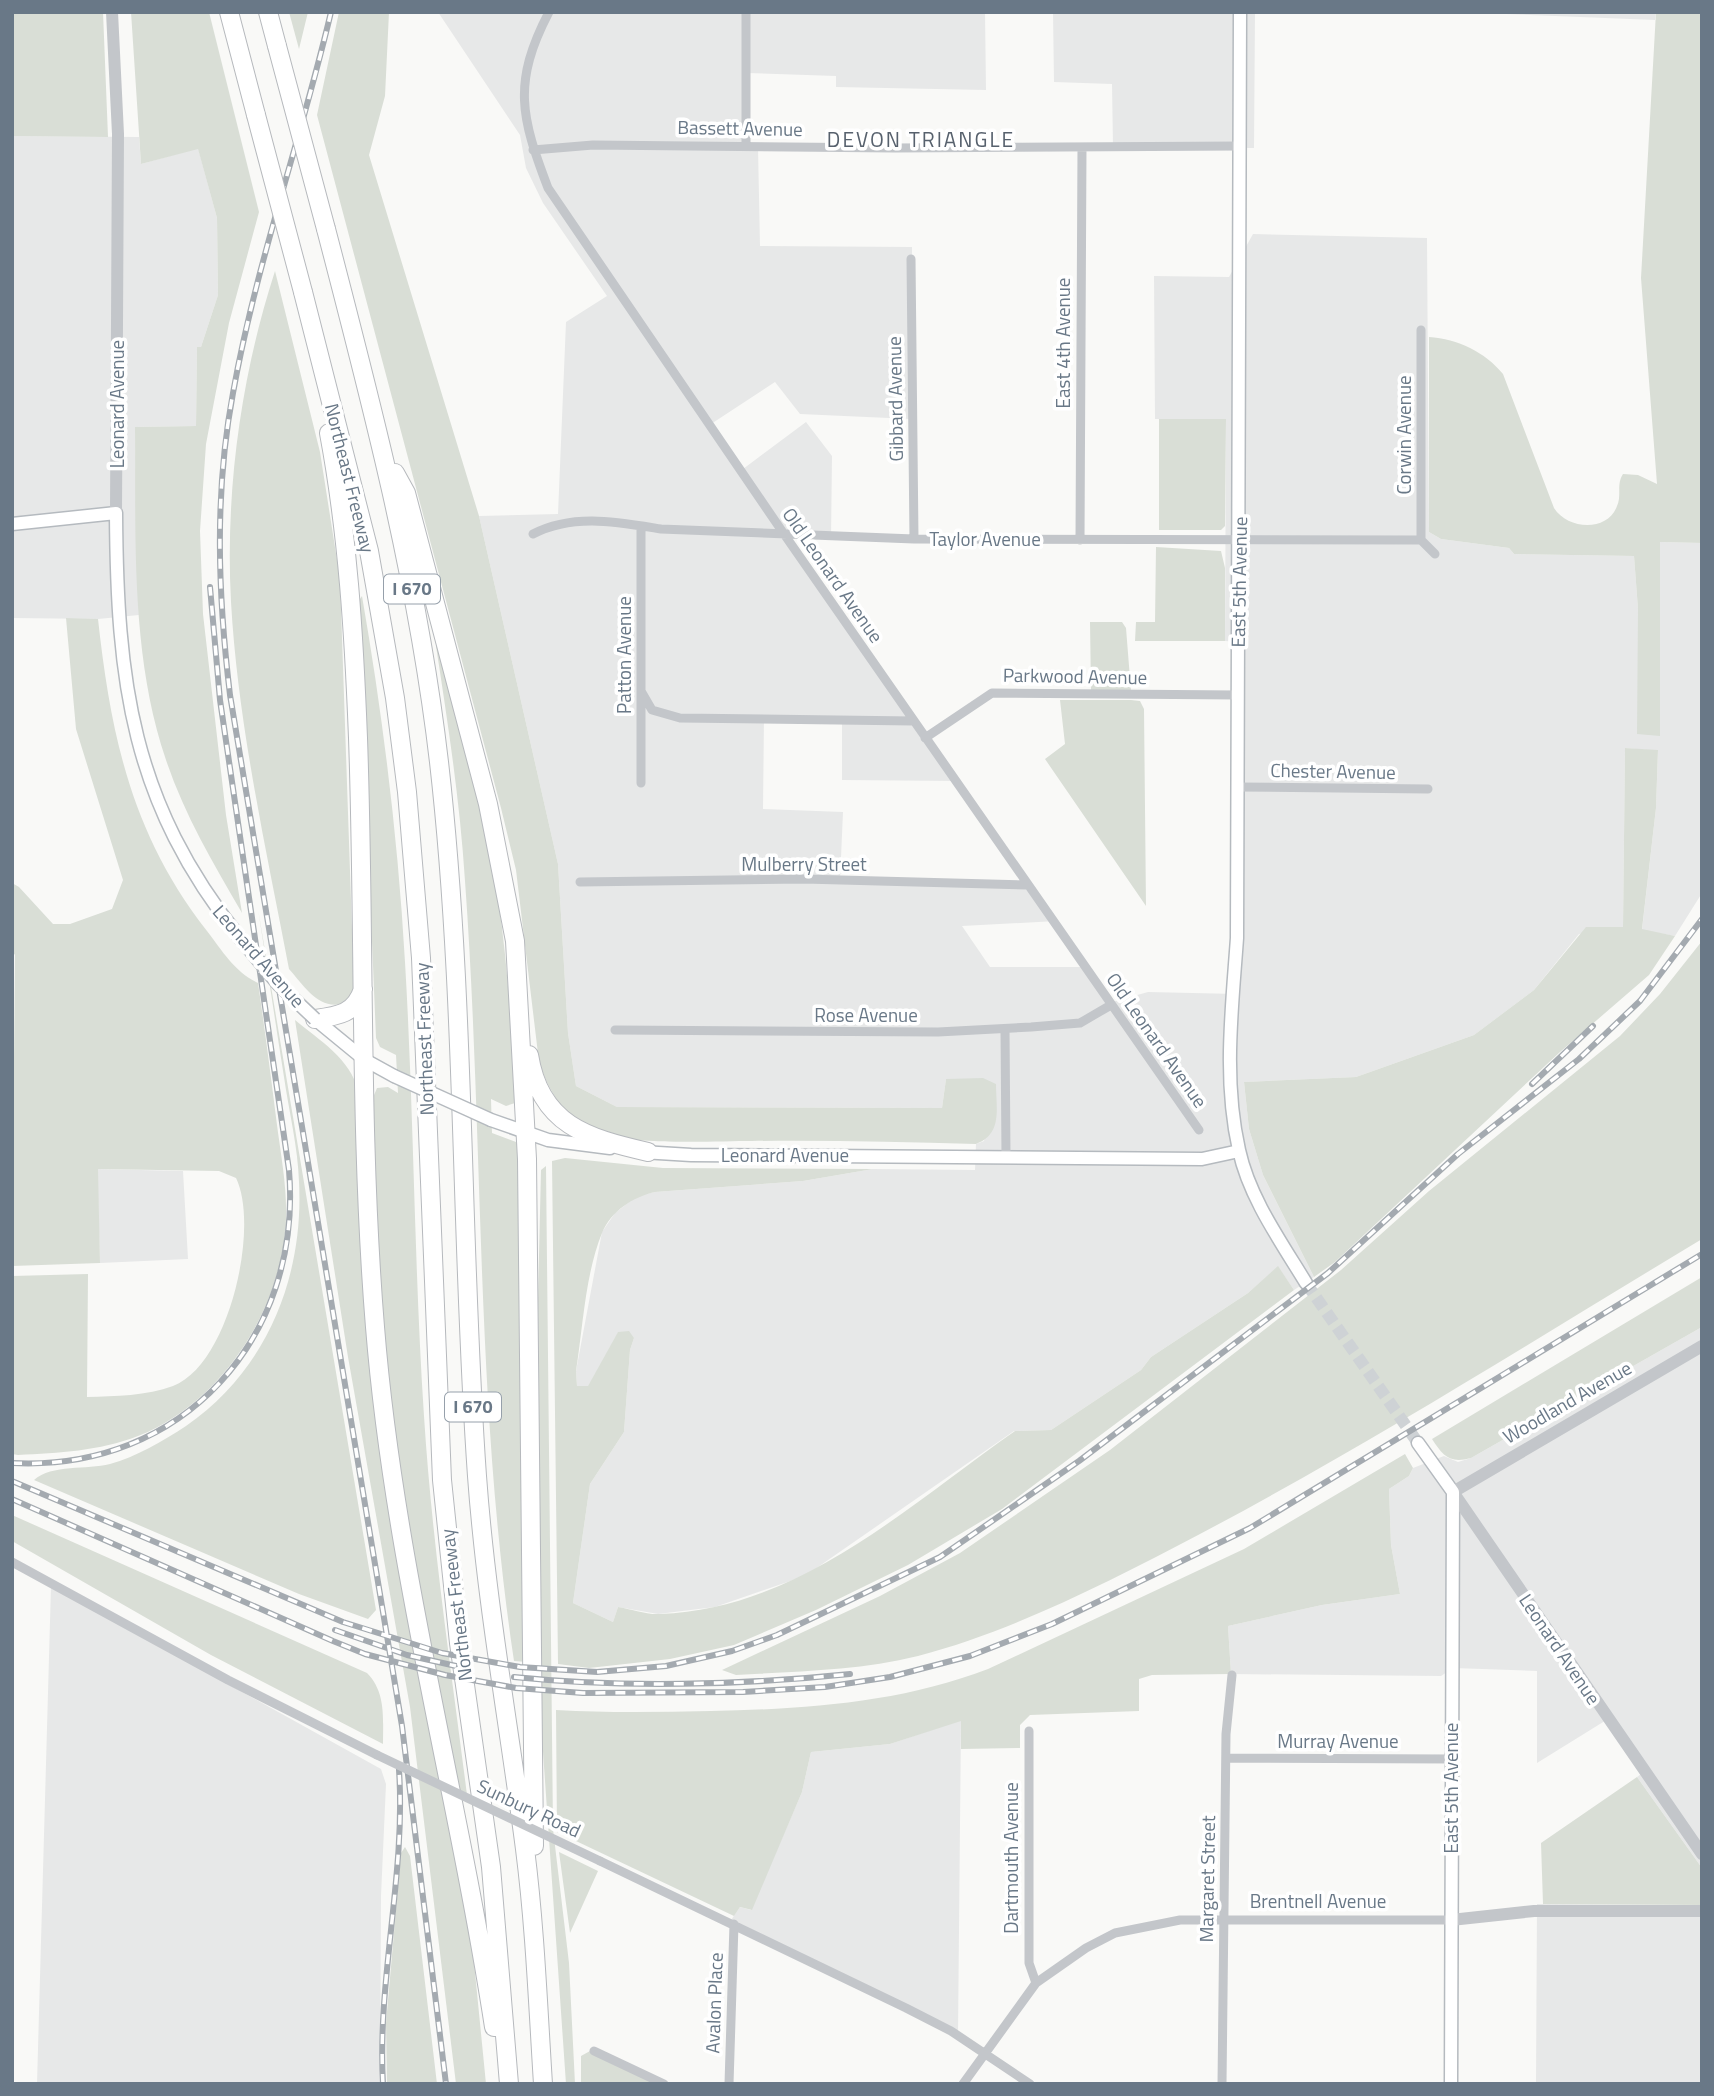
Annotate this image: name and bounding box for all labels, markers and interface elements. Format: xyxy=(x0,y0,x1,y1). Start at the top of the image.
street label: Bassett Avenue xyxy=(677,112,803,143)
district label: DEVON TRIANGLE xyxy=(827,123,1015,155)
street label: East 4th Avenue xyxy=(1048,278,1077,408)
street label: Gibbard Avenue xyxy=(879,336,910,462)
street label: Leonard Avenue xyxy=(102,340,131,468)
street label: Corwin Avenue xyxy=(1389,375,1418,495)
street label: Northeast Freeway xyxy=(318,400,383,556)
street label: Old Leonard Avenue xyxy=(776,501,891,648)
street label: East 5th Avenue xyxy=(1223,516,1254,648)
street label: Taylor Avenue xyxy=(929,524,1041,553)
road number: I 670 xyxy=(384,574,440,604)
street label: Patton Avenue xyxy=(609,596,638,714)
street label: Parkwood Avenue xyxy=(1003,660,1147,691)
street label: Chester Avenue xyxy=(1270,755,1396,786)
street label: Mulberry Street xyxy=(741,849,867,878)
street label: Leonard Avenue xyxy=(206,898,312,1014)
street label: Northeast Freeway xyxy=(406,962,441,1116)
street label: Old Leonard Avenue xyxy=(1100,966,1215,1113)
street label: Rose Avenue xyxy=(814,1000,918,1029)
street label: Leonard Avenue xyxy=(721,1140,849,1169)
street label: Woodland Avenue xyxy=(1497,1353,1637,1450)
road number: I 670 xyxy=(445,1392,501,1422)
street label: Northeast Freeway xyxy=(432,1527,479,1683)
street label: Leonard Avenue xyxy=(1513,1587,1608,1710)
street label: East 5th Avenue xyxy=(1436,1723,1465,1853)
street label: Murray Avenue xyxy=(1277,1726,1399,1755)
street label: Sunbury Road xyxy=(472,1771,586,1844)
street label: Dartmouth Avenue xyxy=(996,1782,1025,1934)
street label: Margaret Street xyxy=(1191,1815,1222,1943)
street label: Brentnell Avenue xyxy=(1250,1886,1386,1915)
street label: Avalon Place xyxy=(697,1952,730,2054)

